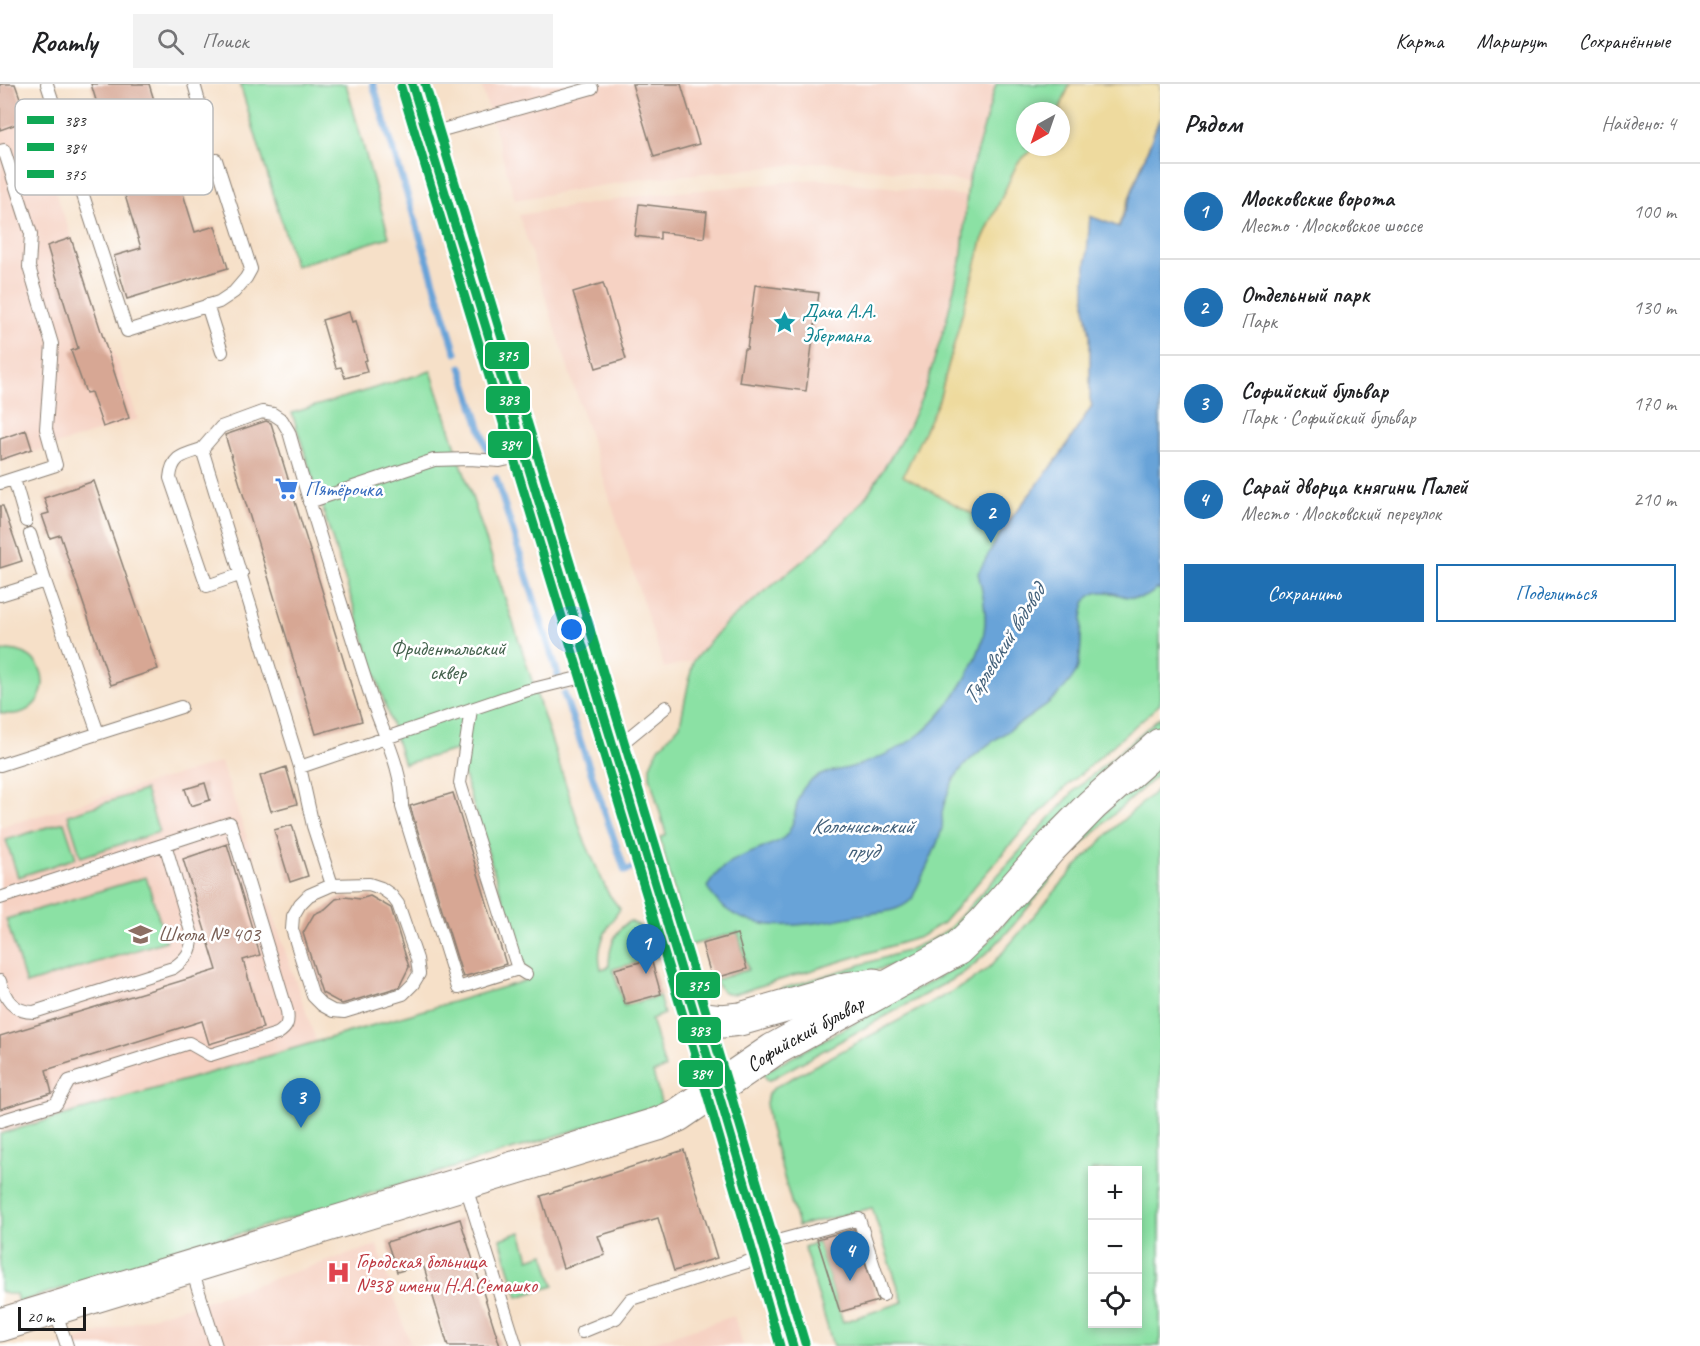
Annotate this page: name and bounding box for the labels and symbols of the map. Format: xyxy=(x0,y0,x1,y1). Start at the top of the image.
legend xyxy=(15,99,213,195)
north arrow xyxy=(1016,102,1070,156)
text: 383 xyxy=(64,111,87,131)
text: 384 xyxy=(64,138,87,158)
text: 375 xyxy=(64,165,86,185)
place label: Дача А.А. Эбермана xyxy=(802,298,877,348)
place icon: Дача А.А. Эбермана xyxy=(771,310,797,336)
line badge: 375 xyxy=(484,341,530,370)
text: 375 xyxy=(496,346,520,366)
line badge: 383 xyxy=(485,385,531,414)
text: 383 xyxy=(497,390,521,410)
line badge: 384 xyxy=(487,430,532,459)
text: 384 xyxy=(499,435,523,455)
supermarket icon: Пятёрочка xyxy=(274,476,300,502)
place label: Пятёрочка xyxy=(305,476,384,502)
pin: 2 xyxy=(972,494,1010,543)
water label: Тярлевский водовод xyxy=(956,575,1054,709)
your location xyxy=(557,615,586,644)
park label: Фридентальский сквер xyxy=(390,635,507,685)
water label: Колонистский пруд xyxy=(811,812,918,865)
school or university icon: Школа № 403 xyxy=(127,921,153,947)
place label: Школа № 403 xyxy=(158,921,262,947)
pin: 1 xyxy=(626,924,666,974)
line badge: 375 xyxy=(675,971,721,999)
text: 375 xyxy=(687,976,711,996)
street label: Софийский бульвар xyxy=(741,989,869,1078)
line badge: 383 xyxy=(677,1016,722,1044)
text: 383 xyxy=(688,1021,712,1041)
line badge: 384 xyxy=(678,1059,724,1088)
text: 384 xyxy=(690,1064,714,1084)
pin: 3 xyxy=(282,1078,320,1128)
pin: 4 xyxy=(830,1232,870,1281)
place label: Городская больница №38 имени Н.А.Семашко xyxy=(356,1248,539,1298)
hospital icon: Городская больница №38 имени Н.А.Семашко xyxy=(325,1260,351,1286)
scale bar xyxy=(18,1304,86,1332)

